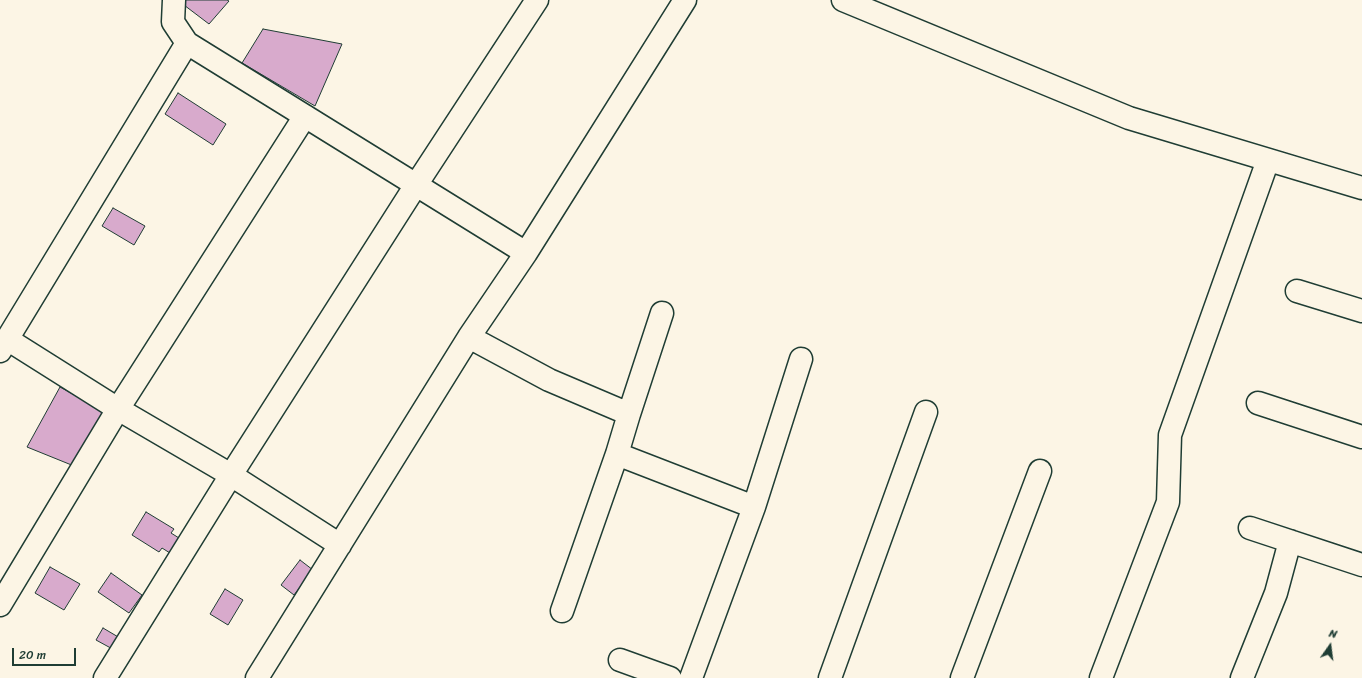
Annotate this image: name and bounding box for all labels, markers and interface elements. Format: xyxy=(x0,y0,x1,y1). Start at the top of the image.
text: N xyxy=(1327,624,1339,644)
north arrow xyxy=(1310,626,1350,666)
scale bar xyxy=(14,640,78,666)
text: 20 m xyxy=(19,644,46,666)

